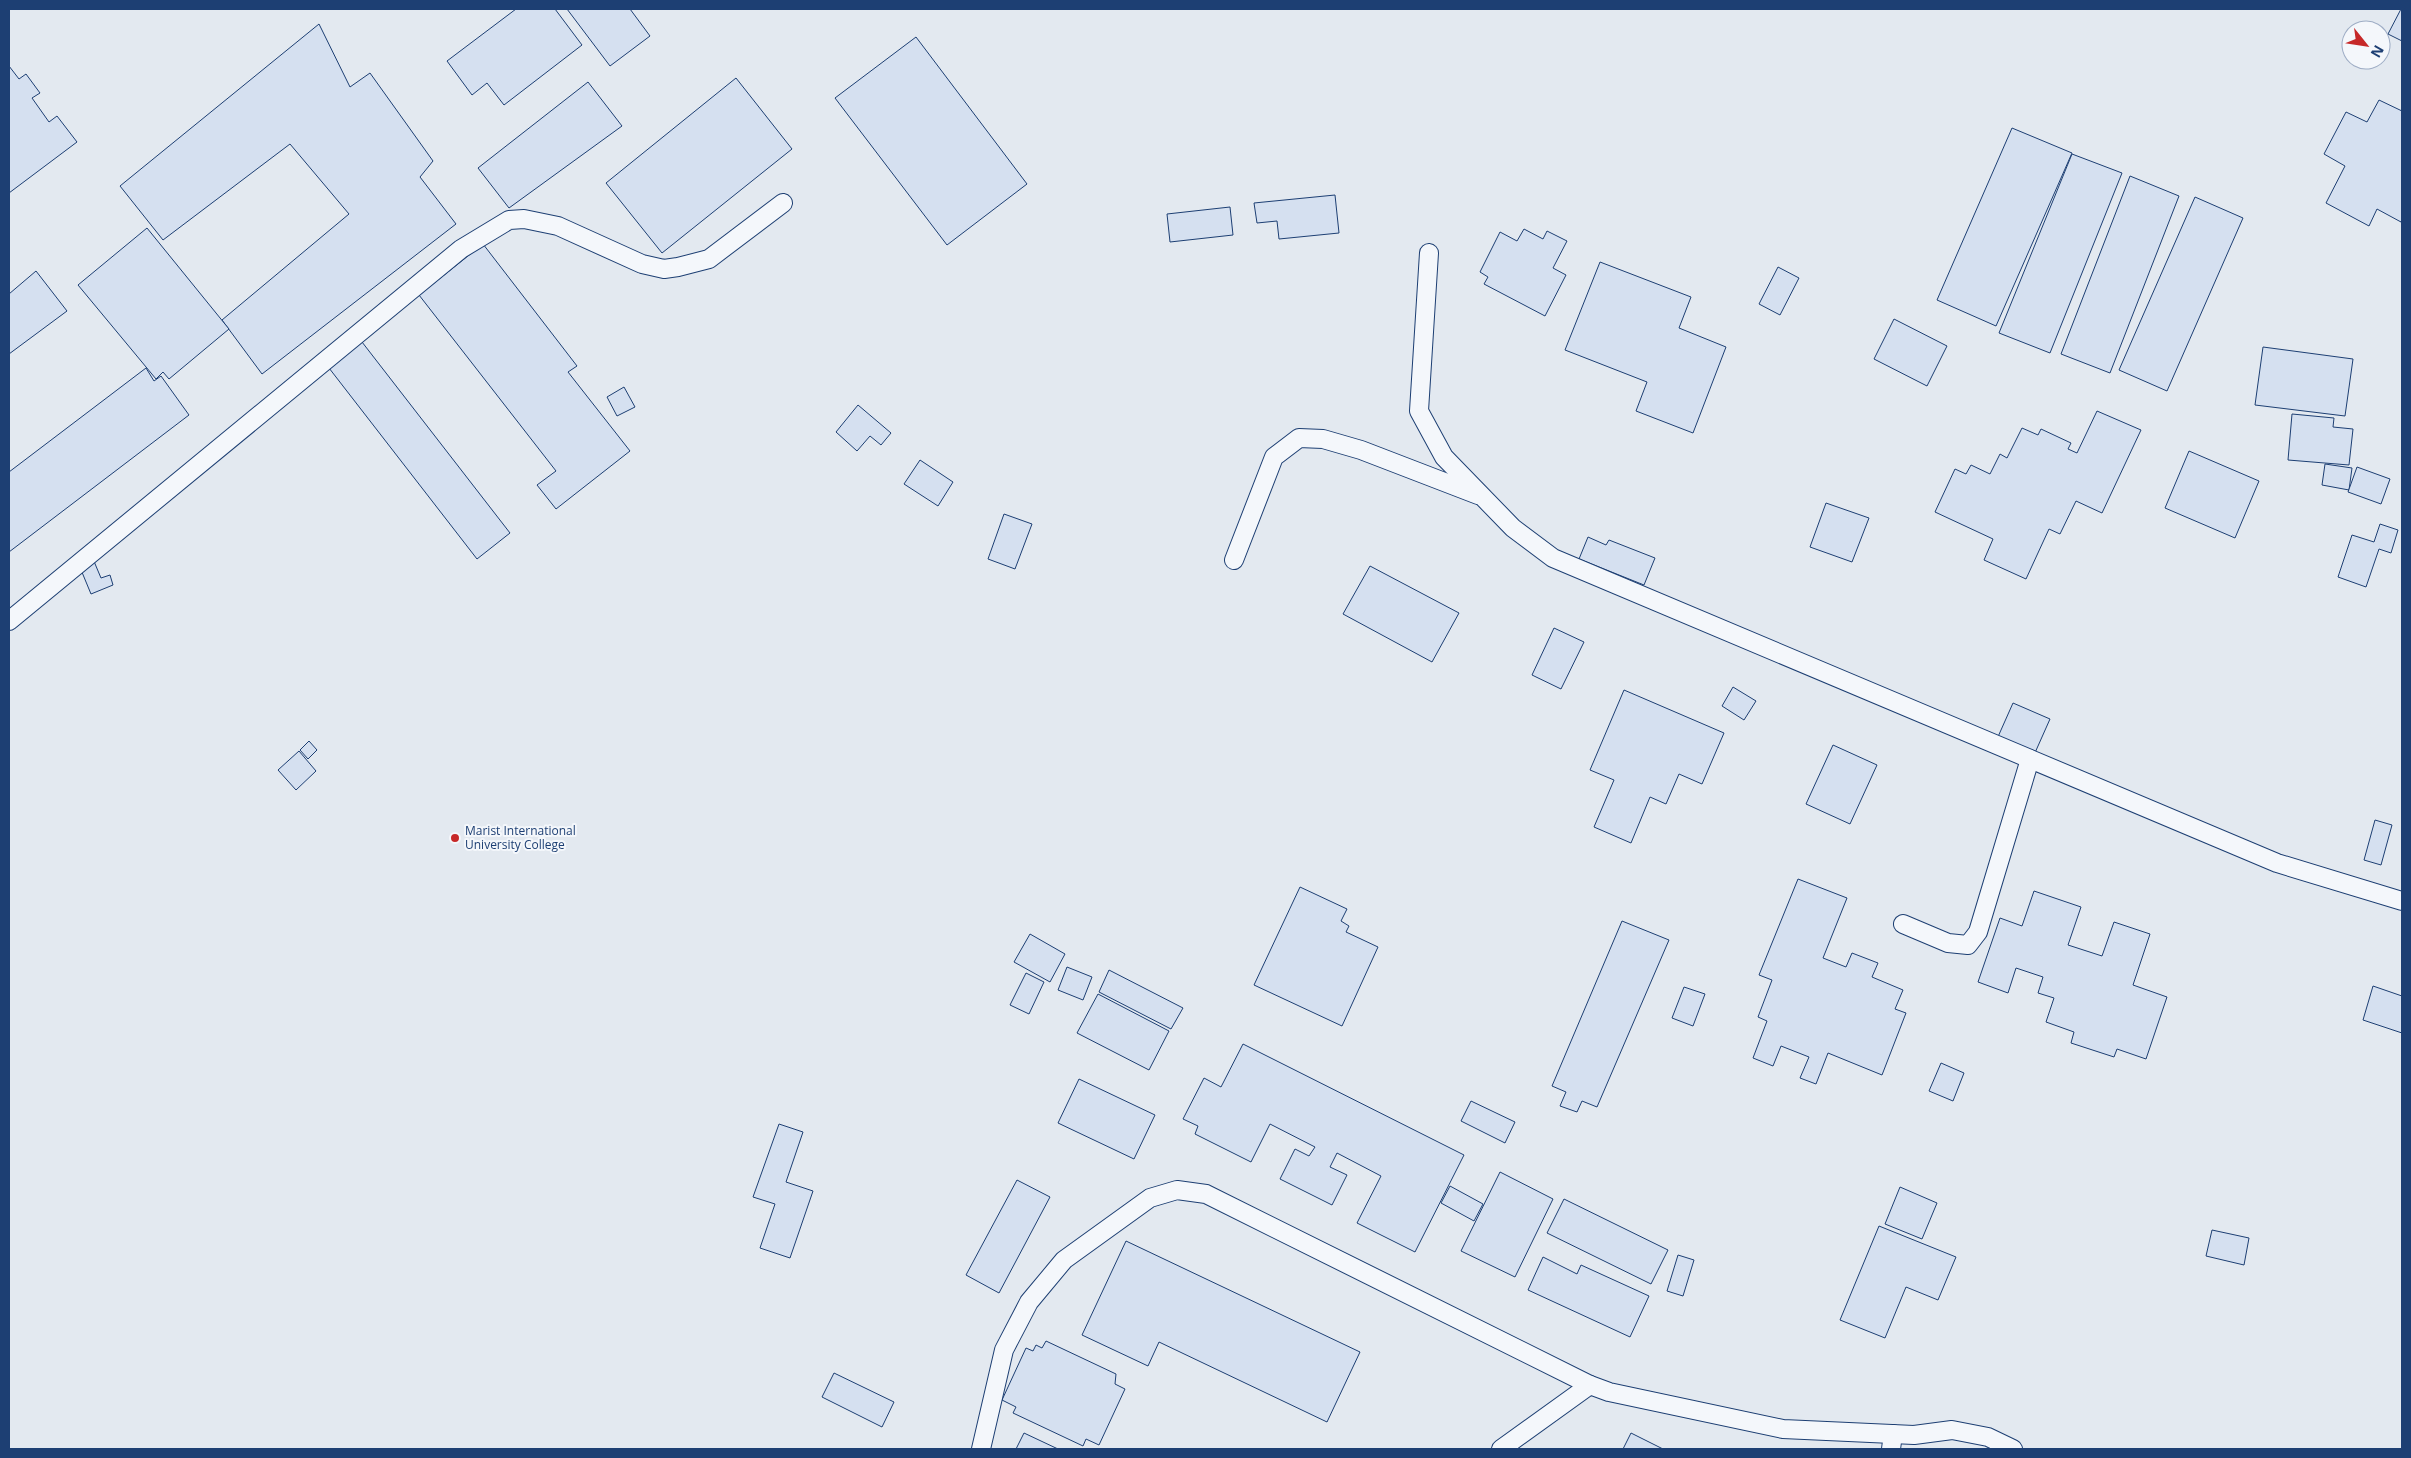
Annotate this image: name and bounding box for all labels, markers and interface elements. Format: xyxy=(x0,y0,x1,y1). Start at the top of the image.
north arrow xyxy=(2341,20,2391,70)
text: N xyxy=(2367,42,2389,61)
place label: Marist International University College xyxy=(465,822,576,853)
marker: Marist International University College xyxy=(449,832,461,844)

